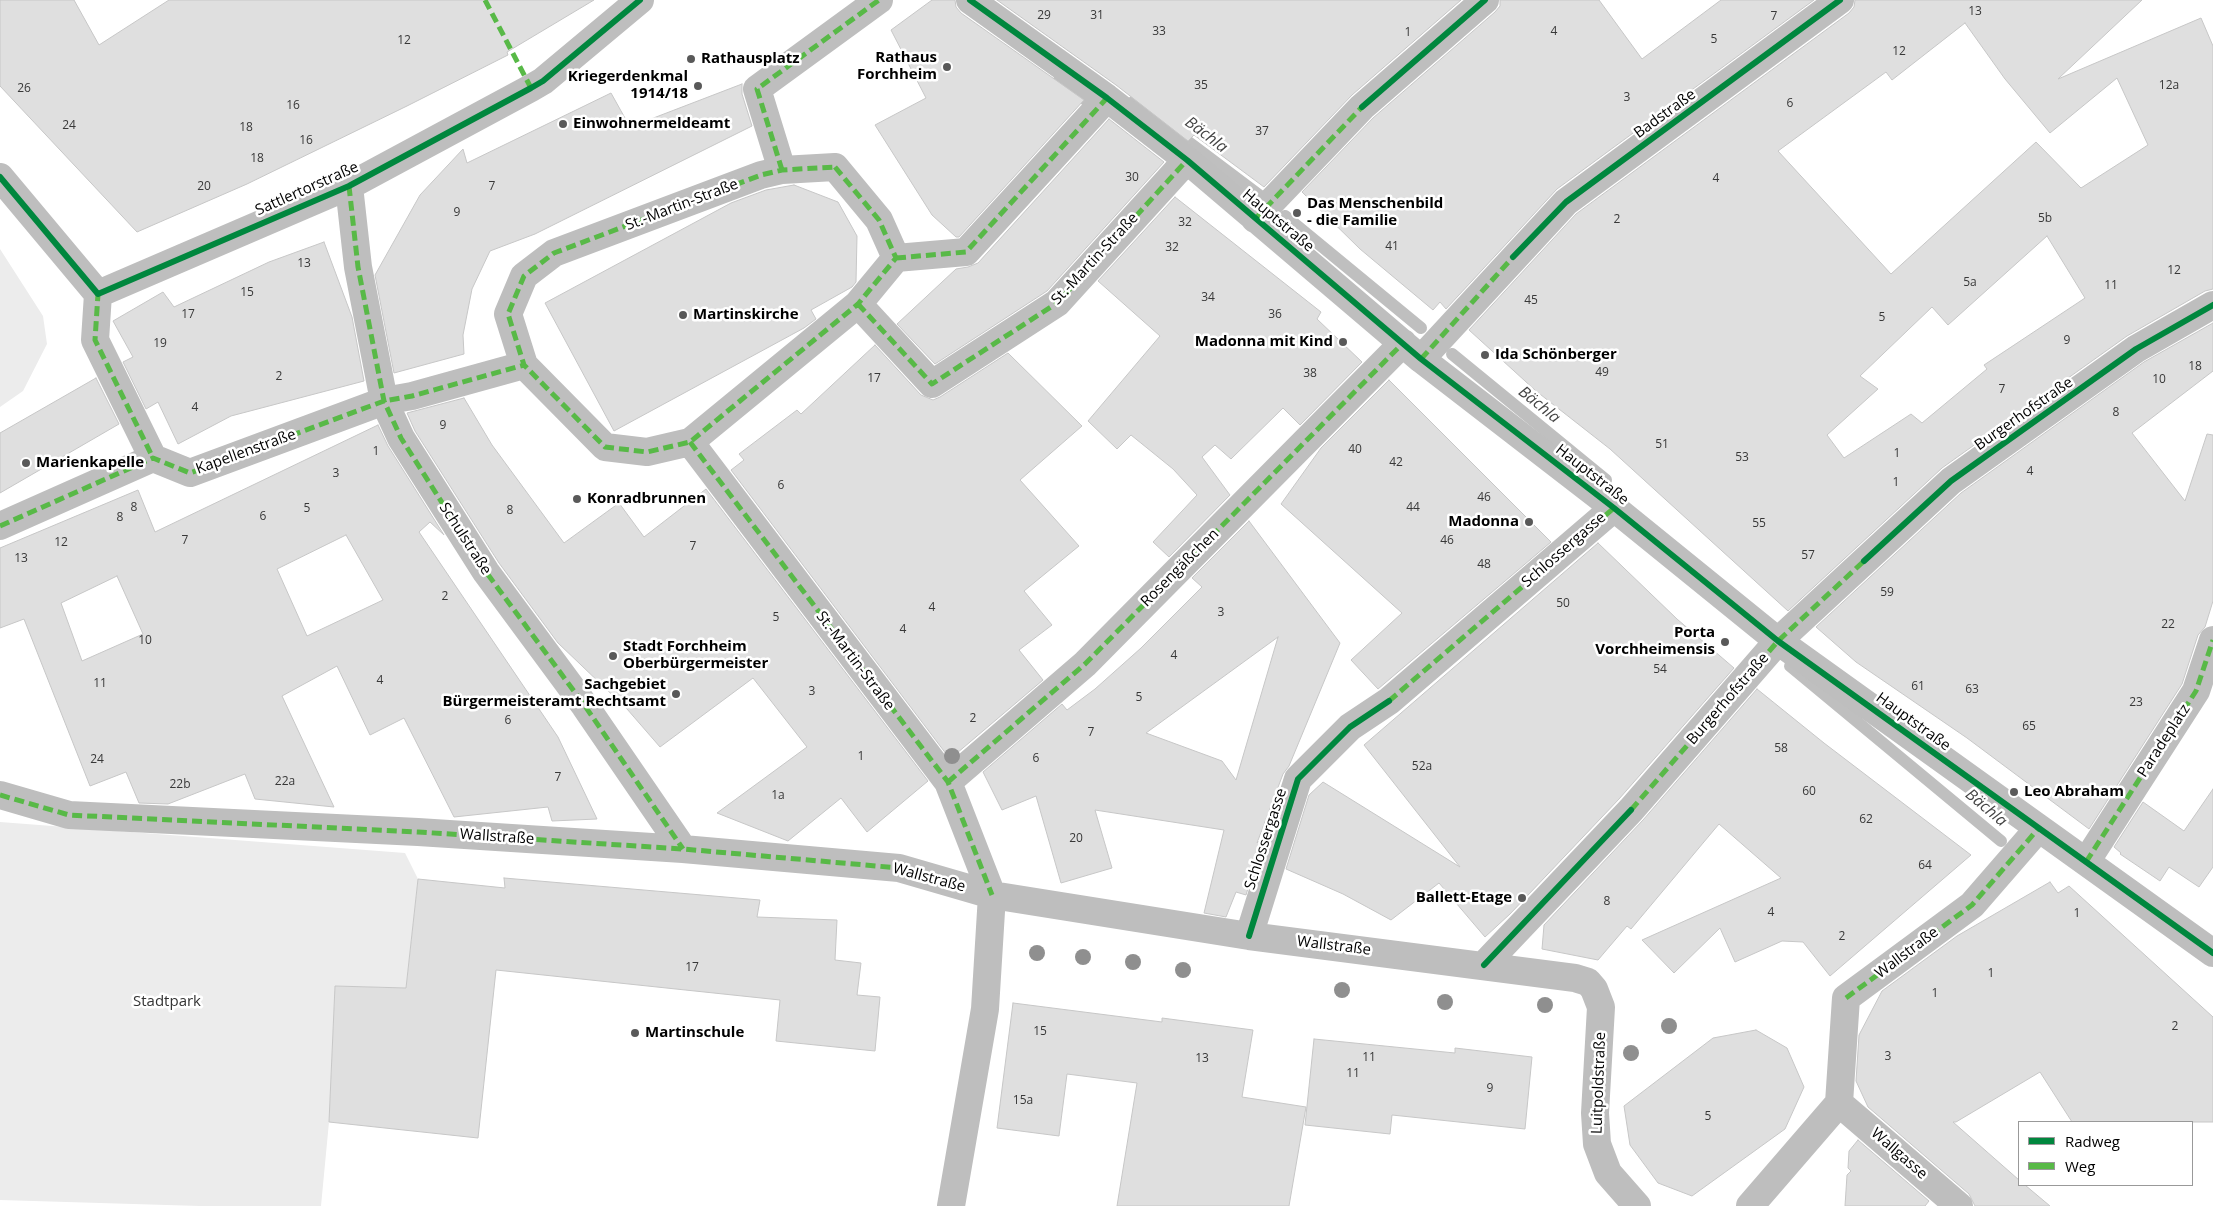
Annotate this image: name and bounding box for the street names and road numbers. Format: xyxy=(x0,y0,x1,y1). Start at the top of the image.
street label: Badstraße xyxy=(1631,86,1699,142)
street label: Sattlertorstraße xyxy=(253,158,361,220)
street label: St.-Martin-Straße xyxy=(623,175,741,235)
street label: Hauptstraße xyxy=(1239,186,1317,256)
street label: St.-Martin-Straße xyxy=(1048,209,1142,309)
street label: Burgerhofstraße xyxy=(1971,373,2077,455)
street label: Kapellenstraße xyxy=(194,426,298,478)
street label: Hauptstraße xyxy=(1552,441,1632,509)
street label: Schulstraße xyxy=(435,500,495,578)
street label: Schlossergasse xyxy=(1518,509,1610,591)
street label: Rosengäßchen xyxy=(1137,525,1223,611)
street label: St.-Martin-Straße xyxy=(812,608,898,714)
street label: Burgerhofstraße xyxy=(1683,649,1773,749)
street label: Hauptstraße xyxy=(1872,689,1954,755)
street label: Paradeplatz xyxy=(2134,701,2194,781)
street label: Schlossergasse xyxy=(1241,786,1291,892)
street label: Wallstraße xyxy=(459,825,535,849)
street label: Wallstraße xyxy=(891,860,967,896)
street label: Wallstraße xyxy=(1872,923,1942,983)
street label: Wallstraße xyxy=(1296,933,1372,959)
street label: Luitpoldstraße xyxy=(1588,1032,1610,1134)
street label: Wallgasse xyxy=(1867,1125,1931,1183)

